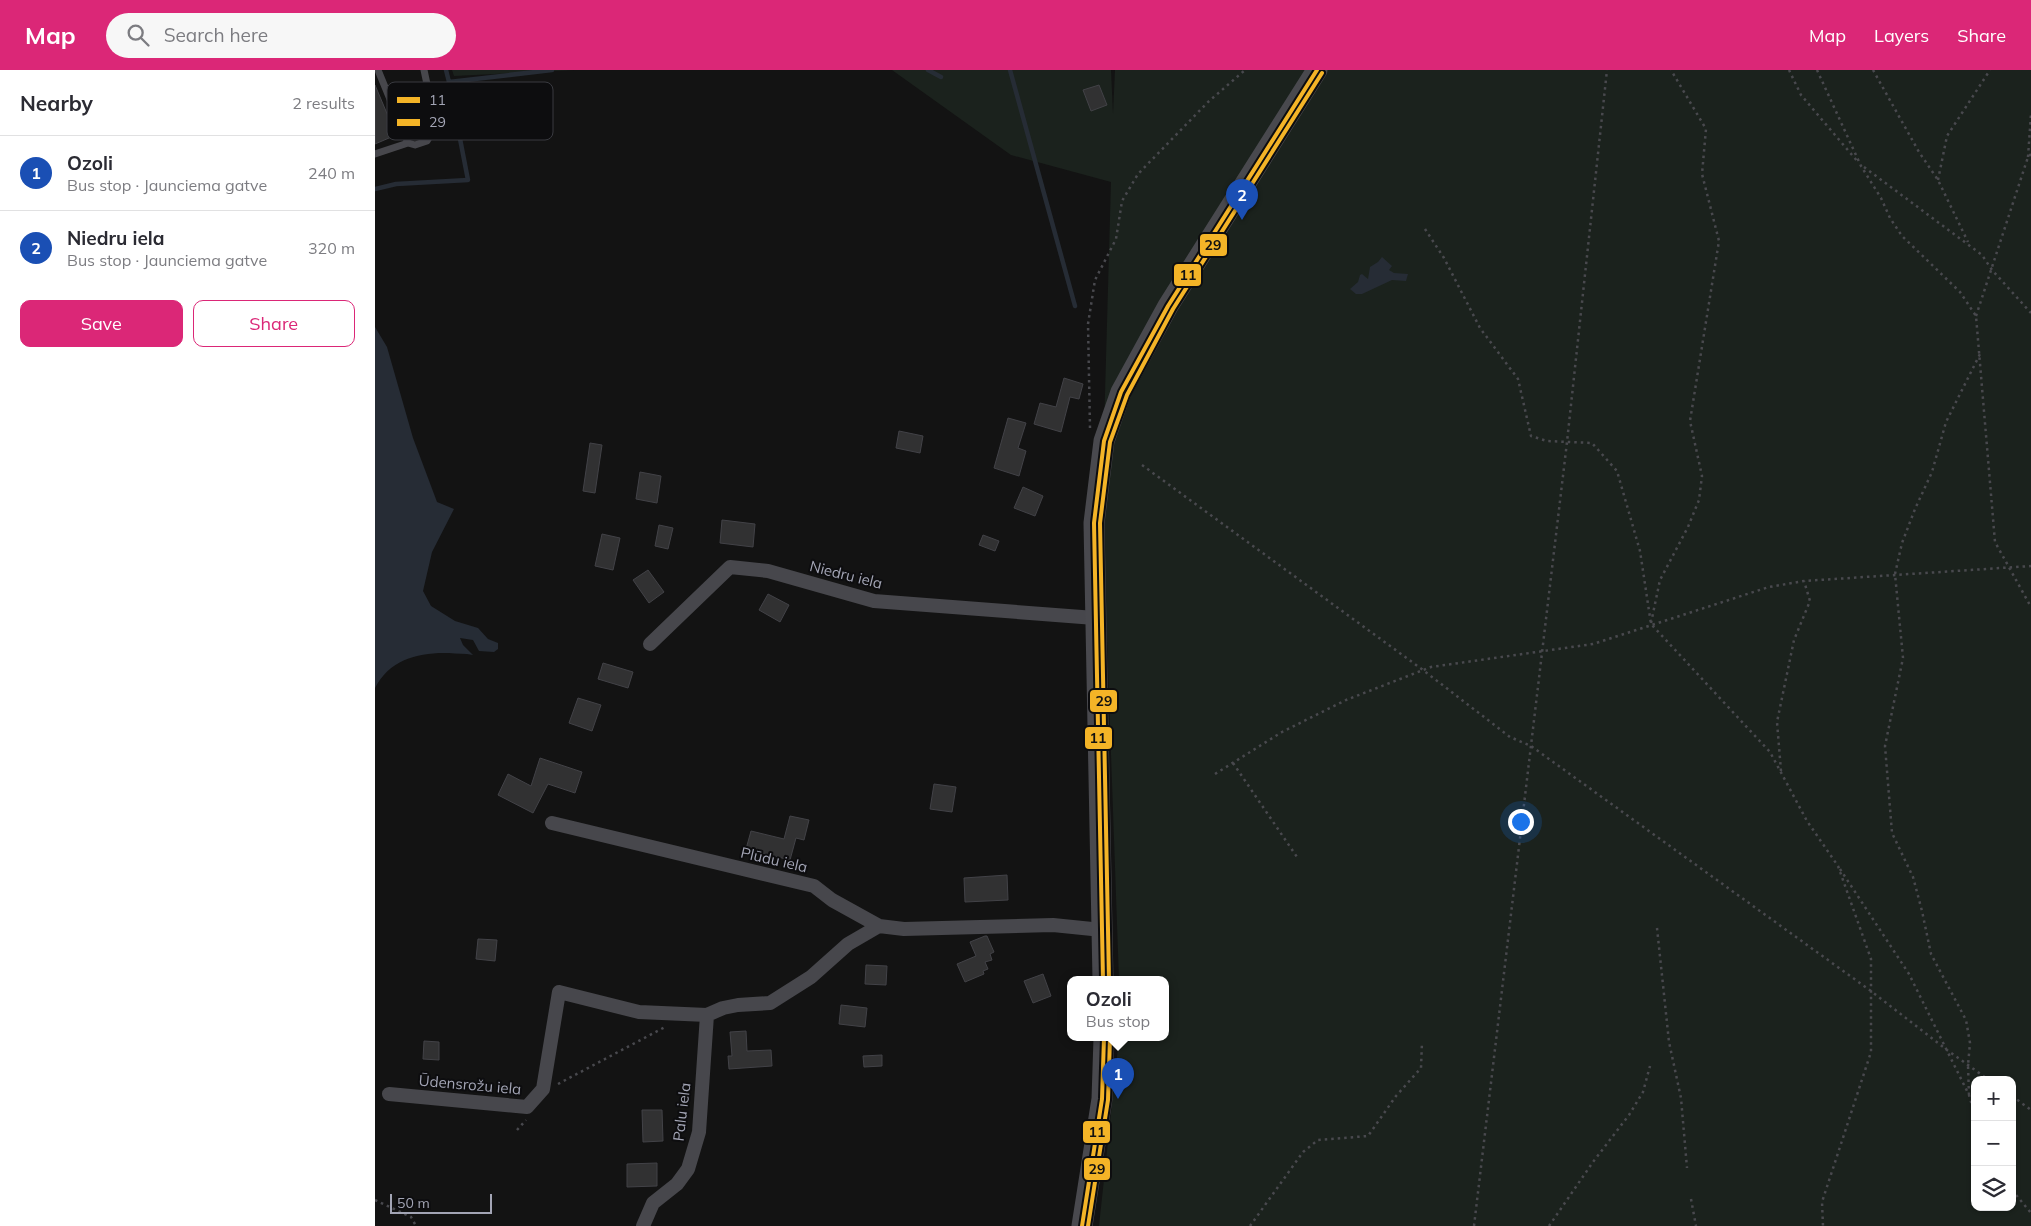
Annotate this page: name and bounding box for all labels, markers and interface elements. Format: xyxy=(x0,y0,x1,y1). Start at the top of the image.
search box xyxy=(106,13,456,58)
text: Map xyxy=(25,20,76,50)
icon: search xyxy=(124,21,152,49)
text: Search here xyxy=(164,23,268,47)
text: Map xyxy=(1809,24,1846,47)
text: Layers xyxy=(1874,24,1929,47)
text: Share xyxy=(1957,24,2006,47)
legend xyxy=(387,82,553,140)
text: Nearby xyxy=(20,90,93,116)
text: 11 xyxy=(429,91,446,109)
text: 2 results xyxy=(292,93,355,113)
text: 29 xyxy=(429,113,446,131)
text: Ozoli xyxy=(67,151,113,175)
text: 1 xyxy=(31,163,41,183)
text: 240 m xyxy=(308,163,355,183)
text: Bus stop · Jaunciema gatve xyxy=(67,175,267,195)
pin: 2 xyxy=(1226,179,1258,220)
text: Niedru iela xyxy=(67,226,165,250)
line badge: 29 xyxy=(1199,233,1228,257)
text: 29 xyxy=(1205,236,1221,254)
text: 2 xyxy=(31,238,41,258)
text: 320 m xyxy=(308,238,355,258)
text: Bus stop · Jaunciema gatve xyxy=(67,250,267,270)
line badge: 11 xyxy=(1173,263,1202,287)
text: 11 xyxy=(1180,266,1196,284)
button: Save xyxy=(20,300,183,347)
button: Share xyxy=(193,300,355,347)
street label: Niedru iela xyxy=(808,556,884,593)
line badge: 29 xyxy=(1089,689,1118,713)
text: 29 xyxy=(1096,692,1112,710)
line badge: 11 xyxy=(1084,726,1113,750)
text: 11 xyxy=(1090,729,1106,747)
your location xyxy=(1508,809,1534,835)
street label: Plūdu iela xyxy=(739,843,809,876)
popup xyxy=(1067,976,1169,1041)
text: Ozoli xyxy=(1086,987,1132,1011)
text: Bus stop xyxy=(1086,1011,1150,1031)
pin: 1 xyxy=(1102,1058,1134,1099)
street label: Ūdensrožu iela xyxy=(418,1071,522,1098)
map controls xyxy=(1971,1076,2016,1211)
button: + xyxy=(1971,1076,2016,1121)
street label: Palu iela xyxy=(668,1082,695,1142)
line badge: 11 xyxy=(1082,1120,1111,1144)
button: − xyxy=(1971,1121,2016,1166)
text: 11 xyxy=(1089,1123,1105,1141)
line badge: 29 xyxy=(1083,1157,1111,1181)
text: 29 xyxy=(1089,1160,1105,1178)
button: layers xyxy=(1971,1166,2016,1211)
scale bar xyxy=(390,1191,493,1214)
text: 50 m xyxy=(397,1194,430,1212)

